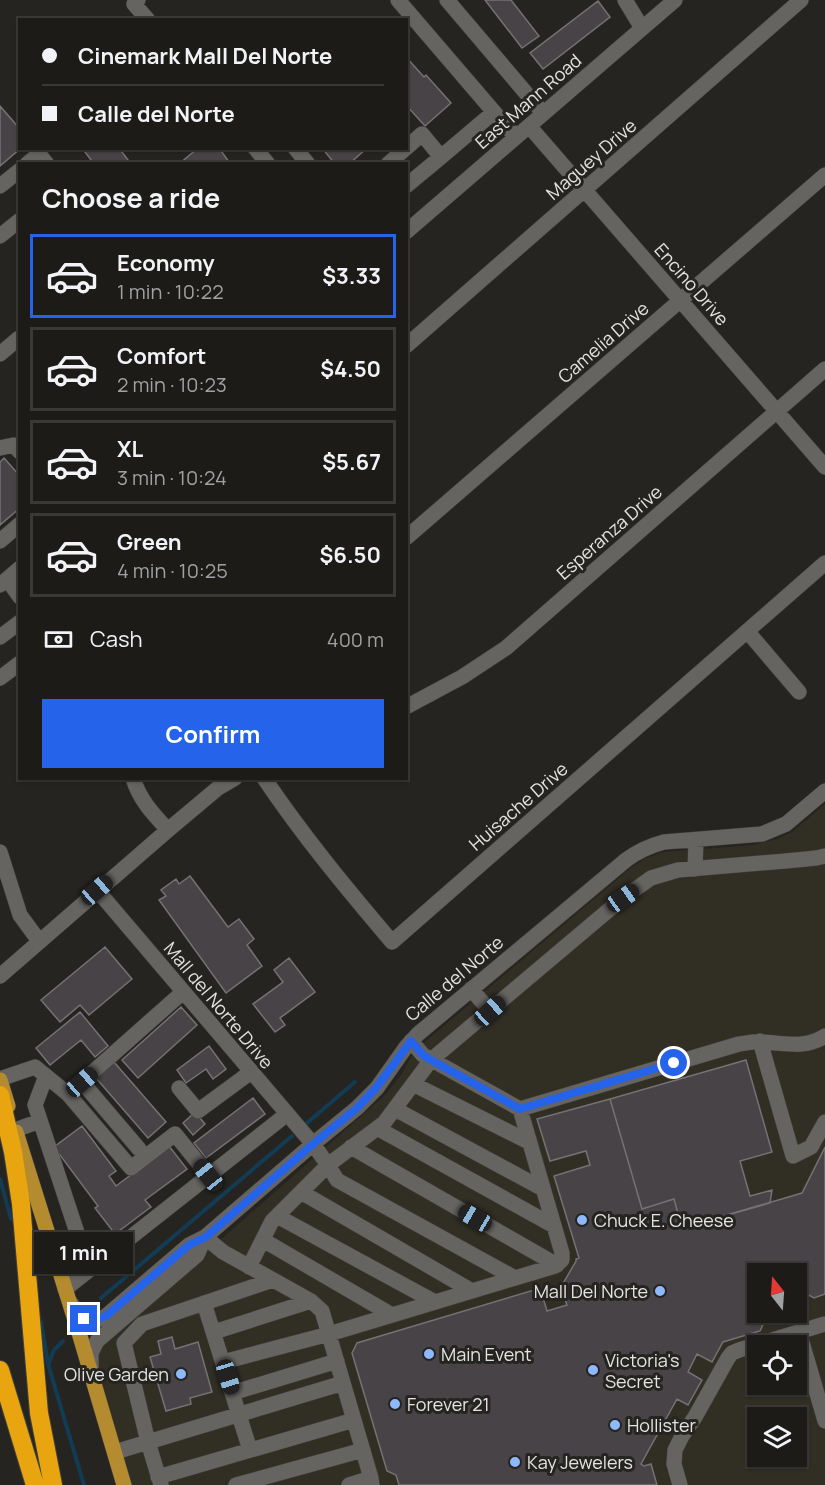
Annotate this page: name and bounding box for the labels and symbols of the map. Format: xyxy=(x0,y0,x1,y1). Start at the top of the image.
street label: East Mann Road xyxy=(470,48,586,154)
street label: Maguey Drive xyxy=(541,113,641,205)
street label: Encino Drive xyxy=(650,238,734,330)
street label: Camelia Drive xyxy=(553,296,653,388)
street label: Esperanza Drive xyxy=(551,480,667,584)
street label: Huisache Drive xyxy=(464,756,572,856)
car xyxy=(78,871,116,909)
car xyxy=(603,880,643,916)
street label: Calle del Norte xyxy=(400,930,508,1026)
street label: Mall del Norte Drive xyxy=(159,937,279,1073)
car xyxy=(471,992,509,1030)
route start xyxy=(660,1049,687,1076)
car xyxy=(63,1063,101,1101)
car xyxy=(190,1155,226,1195)
car xyxy=(455,1201,495,1235)
place label: Chuck E. Cheese xyxy=(594,1208,734,1232)
marker: Chuck E. Cheese xyxy=(575,1213,589,1227)
callout: 1 min xyxy=(34,1232,134,1274)
north arrow xyxy=(747,1263,807,1323)
place label: Mall Del Norte xyxy=(534,1279,648,1303)
marker: Mall Del Norte xyxy=(653,1284,667,1298)
route end xyxy=(70,1305,97,1332)
place label: Main Event xyxy=(441,1342,532,1366)
marker: Main Event xyxy=(422,1347,436,1361)
place label: Victoria's Secret xyxy=(605,1348,679,1393)
car xyxy=(214,1357,242,1397)
place label: Olive Garden xyxy=(64,1362,169,1386)
marker: Victoria's Secret xyxy=(586,1363,600,1377)
marker: Olive Garden xyxy=(174,1367,188,1381)
place label: Forever 21 xyxy=(407,1392,490,1416)
marker: Forever 21 xyxy=(388,1397,402,1411)
place label: Hollister xyxy=(627,1413,696,1437)
marker: Hollister xyxy=(608,1418,622,1432)
place label: Kay Jewelers xyxy=(527,1450,633,1474)
marker: Kay Jewelers xyxy=(508,1455,522,1469)

